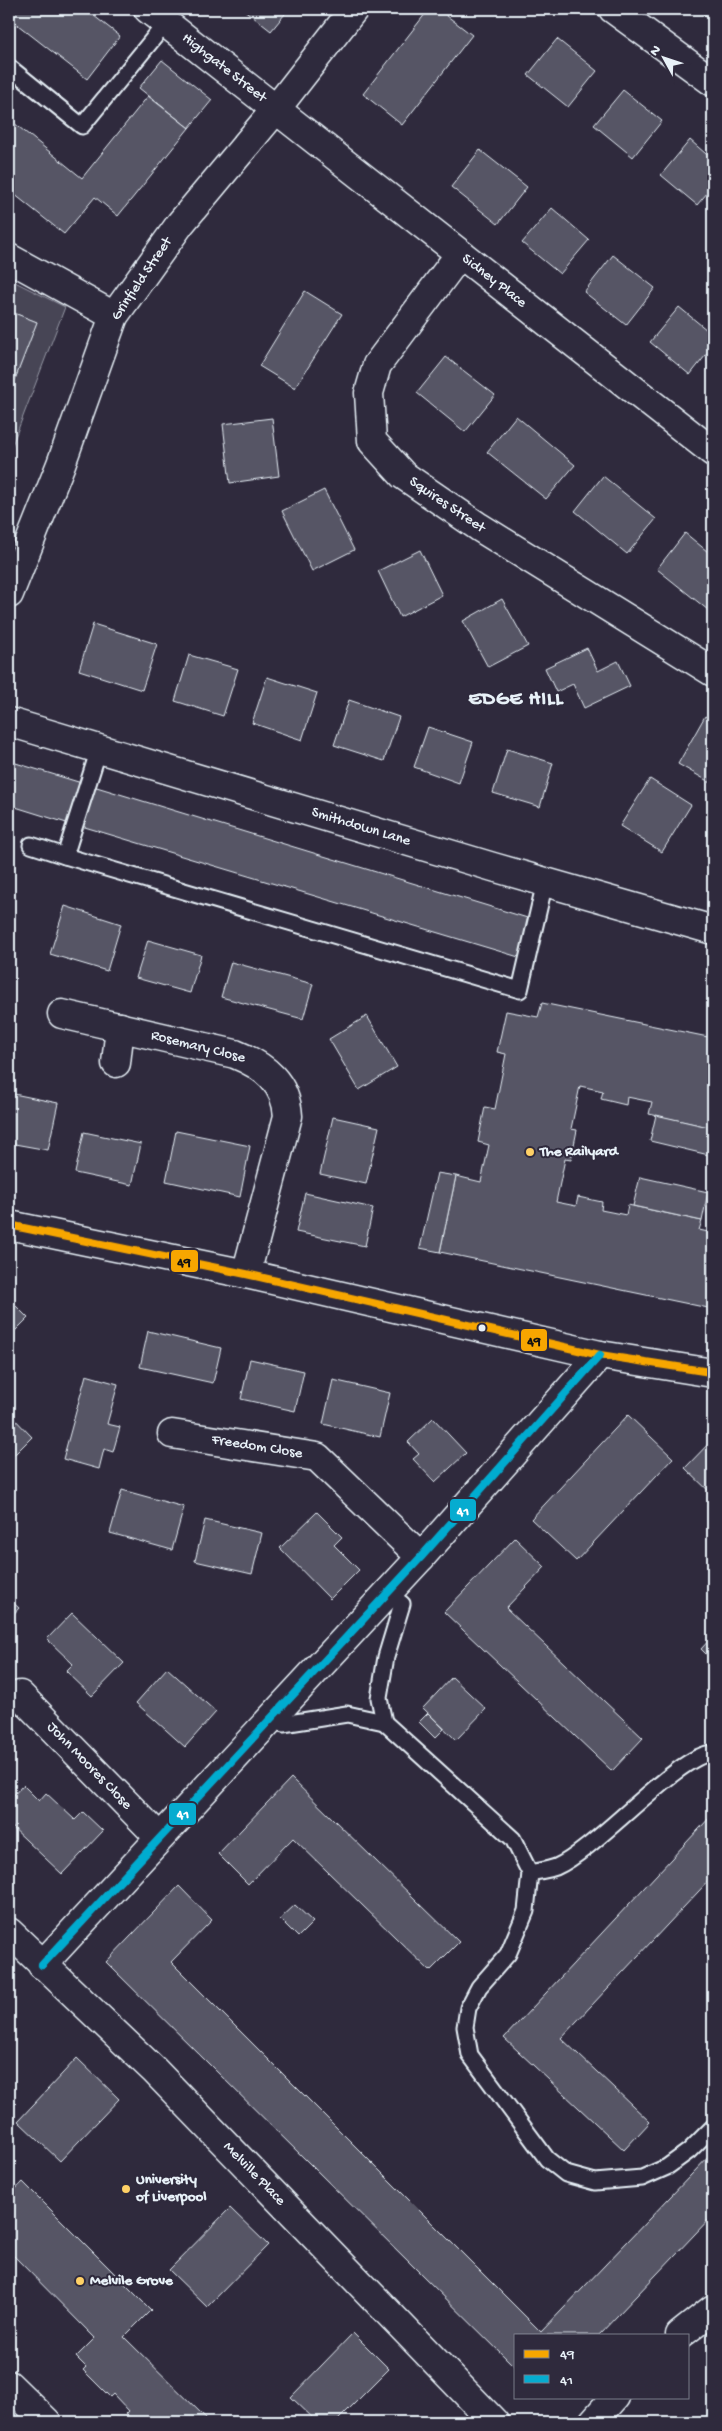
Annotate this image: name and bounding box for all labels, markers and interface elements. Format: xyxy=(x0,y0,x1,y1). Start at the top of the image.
street label: Highgate Street xyxy=(178,29,271,108)
north arrow xyxy=(640,32,690,82)
text: N xyxy=(647,42,665,60)
street label: Grinfield Street xyxy=(108,232,177,324)
street label: Sidney Place xyxy=(458,250,530,312)
street label: Squires Street xyxy=(405,473,490,538)
district label: EDGE HILL xyxy=(468,689,564,712)
street label: Smithdown Lane xyxy=(309,803,413,851)
street label: Rosemary Close xyxy=(149,1027,247,1067)
place label: The Railyard xyxy=(539,1143,620,1161)
marker: The Railyard xyxy=(524,1146,536,1158)
line badge: 49 xyxy=(170,1249,199,1273)
text: 49 xyxy=(176,1255,191,1272)
unlabelled marker xyxy=(477,1323,487,1333)
line badge: 49 xyxy=(520,1328,548,1352)
text: 49 xyxy=(526,1334,541,1351)
street label: Freedom Close xyxy=(209,1431,304,1463)
line badge: 41 xyxy=(449,1498,477,1522)
text: 41 xyxy=(456,1504,469,1521)
street label: John Moores Close xyxy=(43,1718,136,1814)
line badge: 41 xyxy=(168,1802,197,1826)
text: 41 xyxy=(176,1807,189,1824)
street label: Melville Place xyxy=(219,2138,289,2210)
place label: University of Liverpool xyxy=(135,2171,207,2206)
marker: University of Liverpool xyxy=(120,2183,132,2195)
place label: Melvile Grove xyxy=(90,2272,174,2290)
marker: Melvile Grove xyxy=(74,2275,86,2287)
legend xyxy=(514,2334,690,2398)
text: 49 xyxy=(560,2346,575,2364)
text: 41 xyxy=(560,2372,573,2390)

